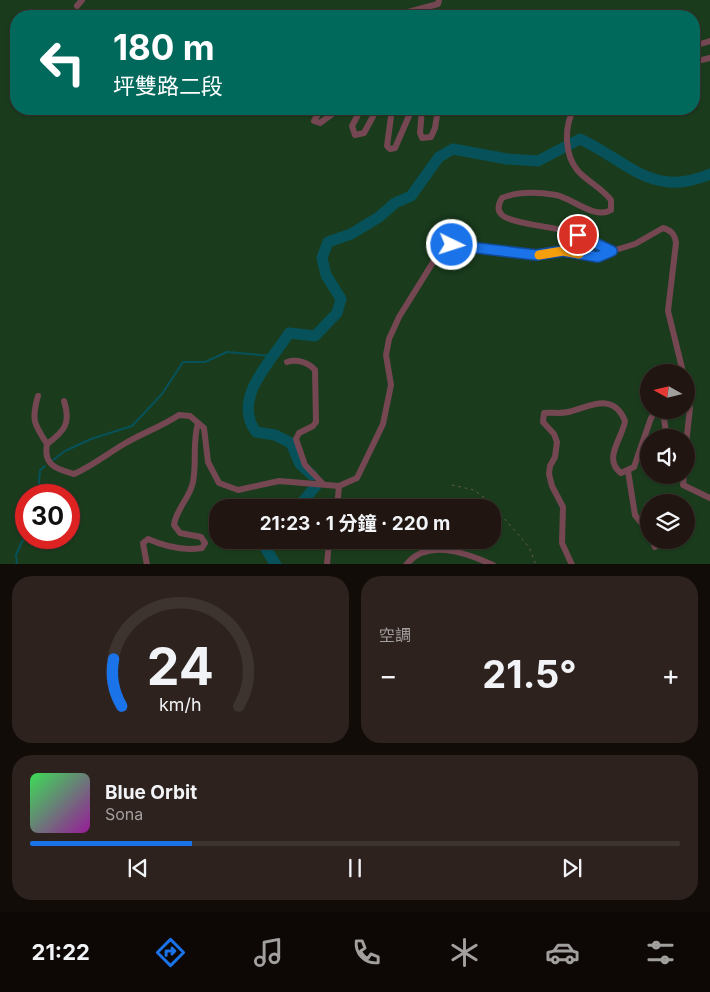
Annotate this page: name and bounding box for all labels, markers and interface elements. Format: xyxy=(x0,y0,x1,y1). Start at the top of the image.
text: 180 m xyxy=(113,26,215,68)
icon: left xyxy=(30,30,95,95)
text: 坪雙路二段 xyxy=(113,73,223,99)
pin xyxy=(557,214,599,256)
position arrow xyxy=(425,218,477,270)
icon: arrive xyxy=(564,221,592,249)
north arrow xyxy=(640,364,695,419)
map controls xyxy=(640,364,695,549)
button: sound xyxy=(640,429,695,484)
speed limit sign: 30 xyxy=(15,484,80,549)
button: layers xyxy=(640,494,695,549)
text: 21:23 · 1 分鐘 · 220 m xyxy=(260,512,450,535)
text: 空調 xyxy=(379,625,411,645)
text: 24 xyxy=(147,635,214,698)
text: 21.5° xyxy=(482,651,577,697)
text: − xyxy=(379,658,398,692)
text: + xyxy=(661,658,680,692)
text: km/h xyxy=(159,694,202,715)
text: Blue Orbit xyxy=(105,781,197,804)
text: Sona xyxy=(105,804,143,824)
icon: previous xyxy=(124,854,152,882)
icon: pause xyxy=(341,854,369,882)
icon: next xyxy=(558,854,586,882)
icon: directions xyxy=(153,935,188,970)
icon: music xyxy=(251,935,286,970)
icon: phone xyxy=(349,935,384,970)
icon: climate xyxy=(447,935,482,970)
icon: car xyxy=(545,935,580,970)
icon: filters xyxy=(643,935,678,970)
text: 21:22 xyxy=(32,939,90,965)

